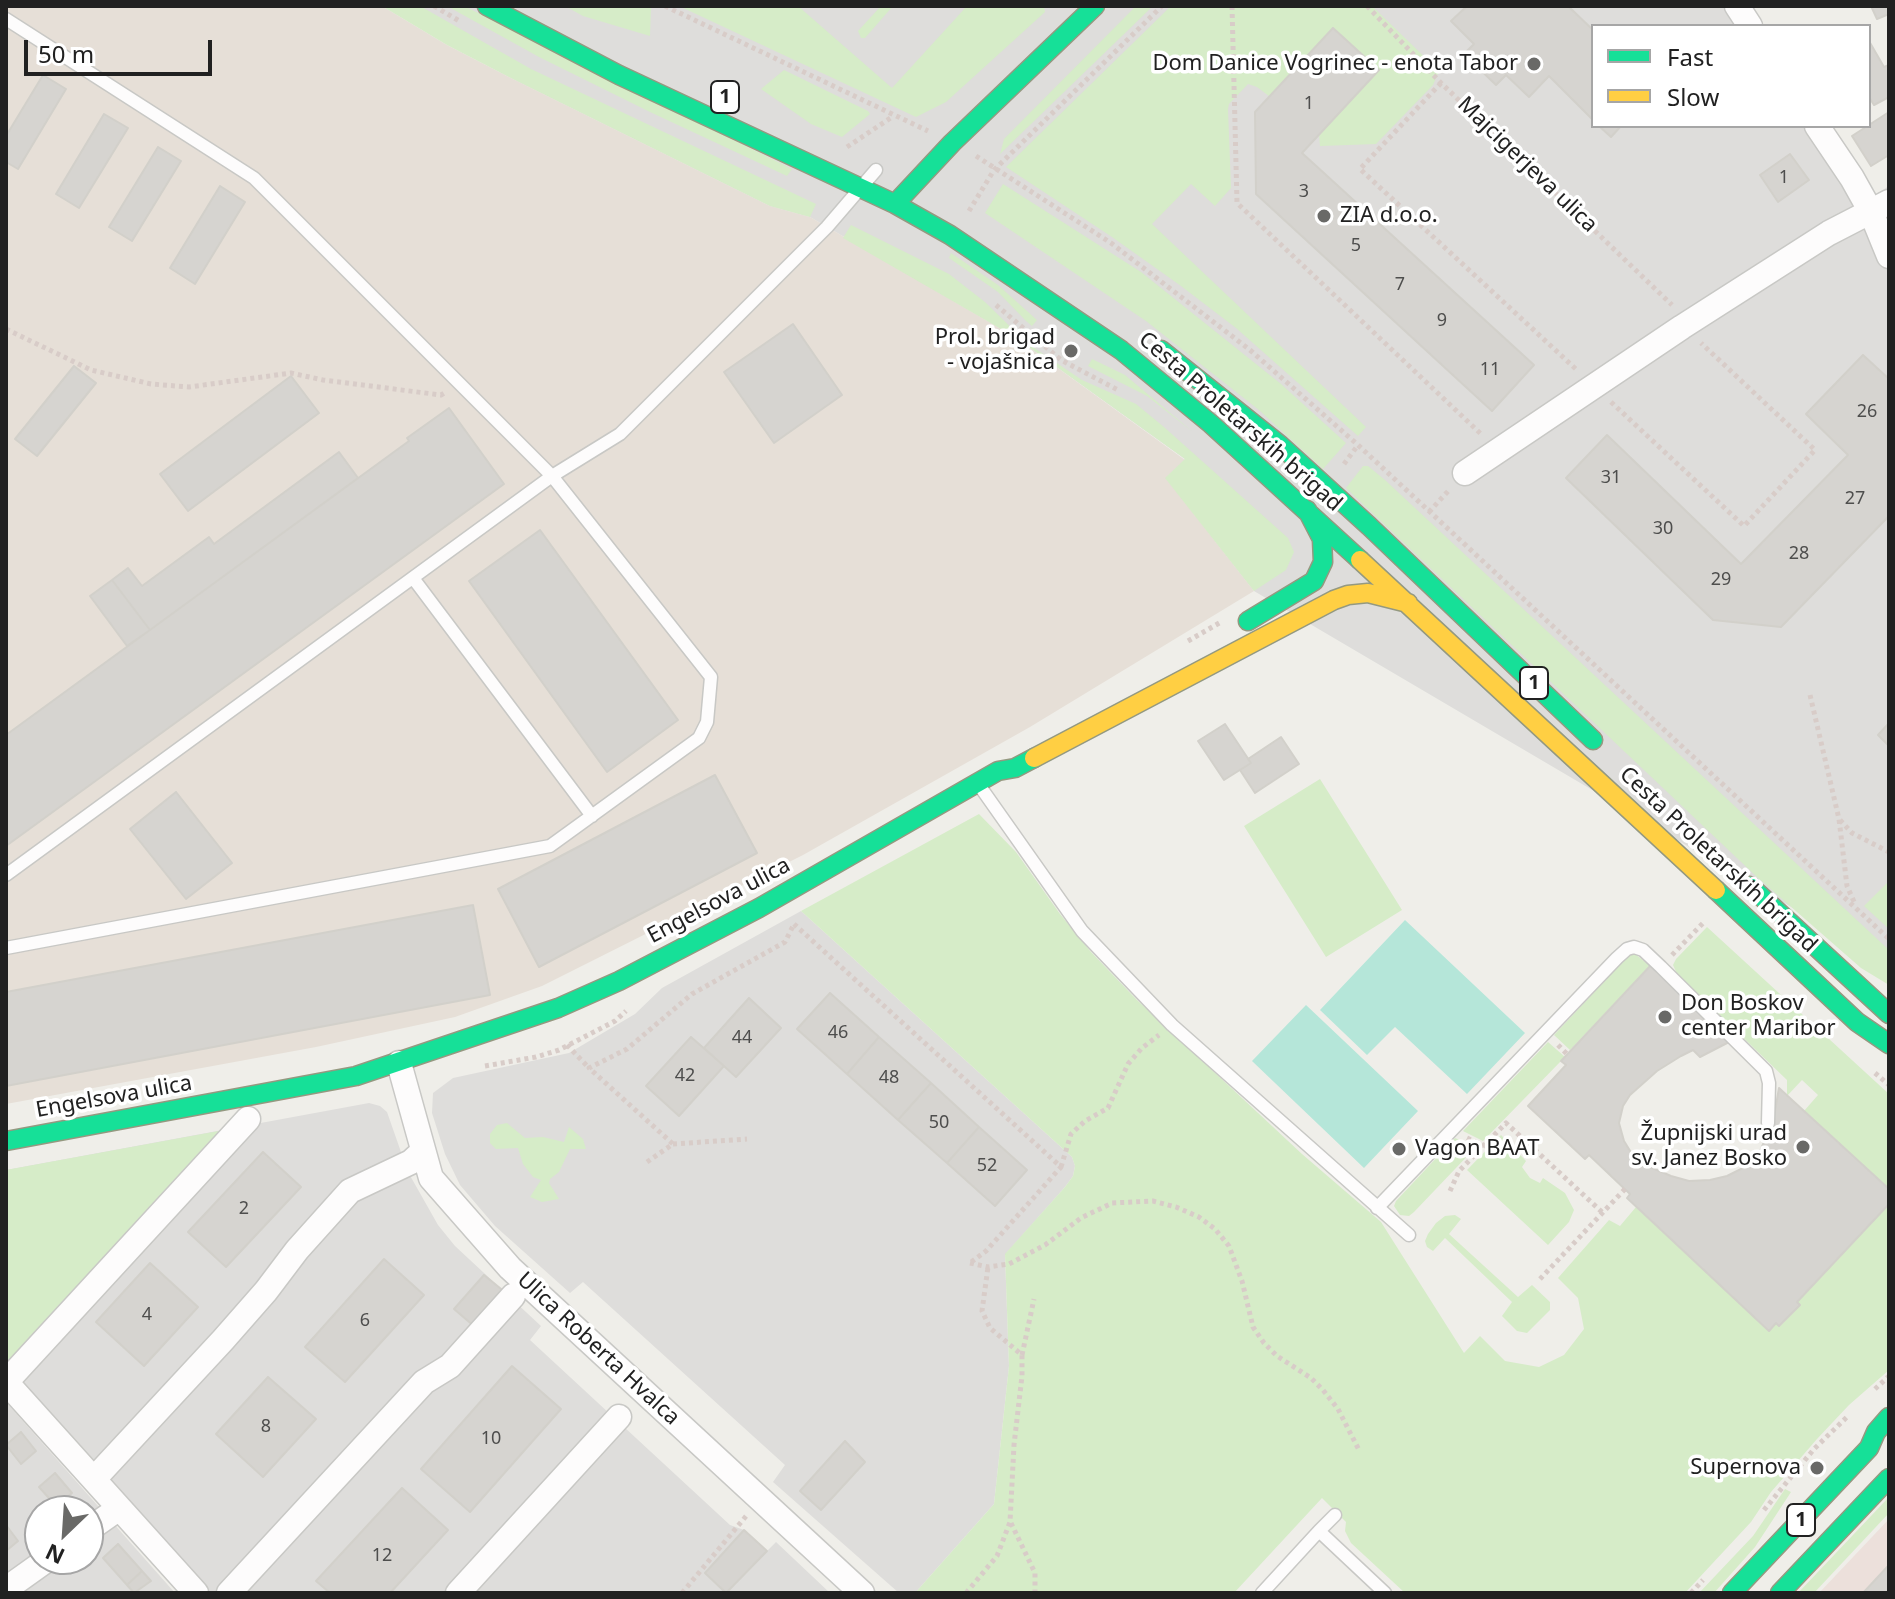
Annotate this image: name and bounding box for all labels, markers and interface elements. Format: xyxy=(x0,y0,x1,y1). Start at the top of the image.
scale bar xyxy=(28,24,216,74)
legend xyxy=(1591,24,1871,128)
text: 50 m xyxy=(38,37,94,70)
text: Fast xyxy=(1667,40,1713,73)
place label: Dom Danice Vogrinec - enota Tabor xyxy=(1152,51,1518,77)
marker: Dom Danice Vogrinec - enota Tabor xyxy=(1525,55,1543,73)
text: Slow xyxy=(1667,80,1719,113)
road number: 1 xyxy=(711,81,739,113)
street label: Majcigerjeva ulica xyxy=(1452,92,1602,238)
house number: 1 xyxy=(1304,93,1314,115)
house number: 1 xyxy=(1779,167,1789,189)
house number: 3 xyxy=(1299,181,1309,203)
place label: ZIA d.o.o. xyxy=(1340,203,1438,229)
marker: ZIA d.o.o. xyxy=(1315,207,1333,225)
house number: 5 xyxy=(1351,235,1361,257)
house number: 7 xyxy=(1395,274,1405,296)
house number: 9 xyxy=(1437,310,1447,332)
place label: Prol. brigad - vojašnica xyxy=(935,325,1055,376)
street label: Cesta Proletarskih brigad xyxy=(1133,327,1347,517)
marker: Prol. brigad - vojašnica xyxy=(1062,342,1080,360)
house number: 11 xyxy=(1480,359,1500,381)
house number: 26 xyxy=(1857,401,1877,423)
house number: 31 xyxy=(1601,467,1621,489)
house number: 27 xyxy=(1845,488,1865,510)
house number: 30 xyxy=(1653,518,1673,540)
house number: 28 xyxy=(1789,543,1809,565)
house number: 29 xyxy=(1711,569,1731,591)
road number: 1 xyxy=(1520,667,1548,699)
street label: Cesta Proletarskih brigad xyxy=(1614,762,1822,958)
street label: Engelsova ulica xyxy=(643,852,795,950)
place label: Don Boskov center Maribor xyxy=(1681,991,1836,1042)
marker: Don Boskov center Maribor xyxy=(1656,1008,1674,1026)
house number: 46 xyxy=(828,1022,848,1044)
house number: 44 xyxy=(732,1027,752,1049)
house number: 42 xyxy=(675,1065,695,1087)
house number: 48 xyxy=(879,1067,899,1089)
street label: Engelsova ulica xyxy=(34,1070,194,1124)
house number: 50 xyxy=(929,1112,949,1134)
place label: Župnijski urad sv. Janez Bosko xyxy=(1631,1121,1787,1172)
place label: Vagon BAAT xyxy=(1415,1136,1539,1162)
marker: Župnijski urad sv. Janez Bosko xyxy=(1794,1138,1812,1156)
marker: Vagon BAAT xyxy=(1390,1140,1408,1158)
house number: 52 xyxy=(977,1155,997,1177)
house number: 2 xyxy=(239,1198,249,1220)
street label: Ulica Roberta Hvalca xyxy=(511,1267,685,1431)
house number: 4 xyxy=(142,1304,152,1326)
house number: 6 xyxy=(360,1310,370,1332)
house number: 8 xyxy=(261,1416,271,1438)
house number: 10 xyxy=(481,1428,501,1450)
place label: Supernova xyxy=(1690,1455,1801,1481)
marker: Supernova xyxy=(1808,1459,1826,1477)
north arrow xyxy=(24,1495,104,1575)
road number: 1 xyxy=(1787,1504,1815,1536)
text: N xyxy=(40,1538,69,1572)
house number: 12 xyxy=(372,1545,392,1567)

